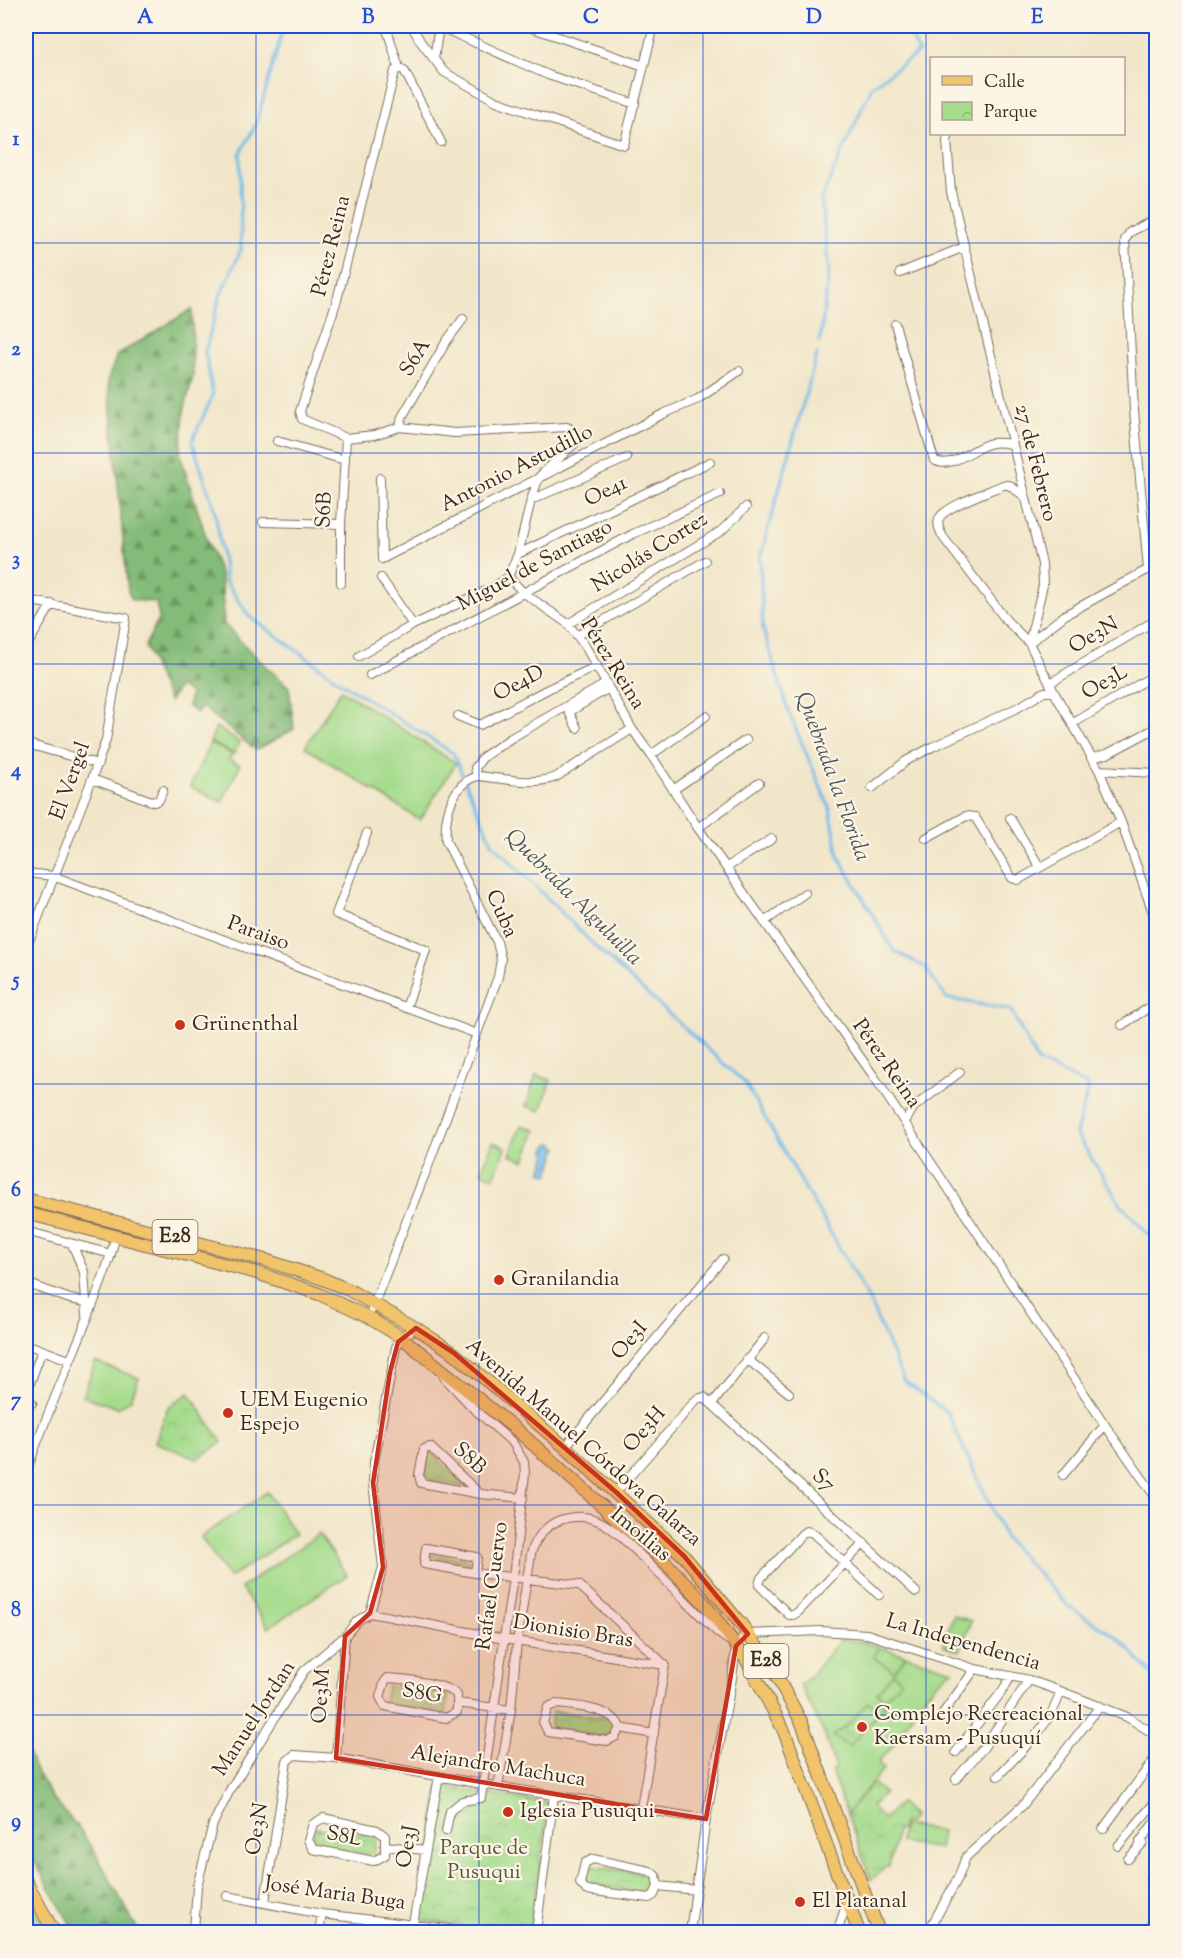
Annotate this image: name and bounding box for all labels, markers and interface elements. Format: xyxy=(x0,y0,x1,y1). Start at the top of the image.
text: A xyxy=(137,4,154,33)
text: B xyxy=(362,4,375,33)
text: C xyxy=(583,4,599,33)
text: D xyxy=(806,4,822,33)
text: E xyxy=(1031,4,1044,33)
legend xyxy=(930,57,1125,135)
text: Calle xyxy=(984,70,1025,96)
text: Parque xyxy=(984,100,1037,126)
text: 1 xyxy=(13,126,20,155)
street label: Pérez Reina xyxy=(305,192,359,300)
street label: S6A xyxy=(393,333,439,383)
text: 2 xyxy=(11,336,21,365)
street label: 27 de Febrero xyxy=(1006,401,1064,525)
street label: Antonio Astudillo xyxy=(436,418,598,520)
street label: Oe41 xyxy=(579,469,633,515)
street label: S6B xyxy=(309,491,341,529)
street label: Nicolás Cortez xyxy=(586,505,714,601)
street label: Miguel de Santiago xyxy=(452,512,618,620)
text: 3 xyxy=(12,546,20,575)
street label: Oe3N xyxy=(1064,610,1125,662)
street label: Pérez Reina xyxy=(572,612,652,716)
street label: Oe4D xyxy=(488,658,550,710)
street label: Oe3L xyxy=(1076,658,1134,708)
water label: Quebrada la Florida xyxy=(787,688,877,866)
street label: El Vergel xyxy=(43,738,99,824)
text: 4 xyxy=(10,757,21,786)
water label: Quebrada Alguluilla xyxy=(497,822,649,974)
street label: Cuba xyxy=(477,885,525,943)
street label: Paraiso xyxy=(223,909,293,959)
text: 5 xyxy=(11,967,20,996)
place label: Grünenthal xyxy=(192,1010,299,1040)
street label: Pérez Reina xyxy=(844,1013,928,1115)
marker: Grünenthal xyxy=(173,1018,187,1032)
text: 6 xyxy=(11,1177,21,1206)
road number: E28 xyxy=(152,1220,198,1254)
place label: Granilandia xyxy=(511,1265,620,1295)
marker: Granilandia xyxy=(492,1273,506,1287)
street label: Oe3I xyxy=(605,1315,655,1367)
street label: Avenida Manuel Córdova Galarza xyxy=(458,1332,708,1554)
place label: UEM Eugenio Espejo xyxy=(240,1386,368,1440)
text: 7 xyxy=(11,1387,22,1416)
street label: Oe3H xyxy=(616,1400,674,1460)
marker: UEM Eugenio Espejo xyxy=(221,1406,235,1420)
street label: S8B xyxy=(446,1436,492,1482)
street label: S7 xyxy=(804,1462,842,1500)
street label: Imoilias xyxy=(603,1501,677,1569)
street label: Rafael Cuervo xyxy=(469,1520,517,1652)
text: 8 xyxy=(11,1597,21,1626)
street label: La Independencia xyxy=(882,1607,1044,1679)
street label: Dionisio Bras xyxy=(511,1608,635,1656)
road number: E28 xyxy=(744,1644,789,1678)
street label: Manuel Jordan xyxy=(206,1655,304,1783)
street label: Oe3M xyxy=(305,1667,339,1725)
street label: S8G xyxy=(400,1676,444,1712)
place label: Complejo Recreacional Kaersam - Pusuquí xyxy=(874,1700,1083,1754)
marker: Complejo Recreacional Kaersam - Pusuquí xyxy=(855,1720,869,1734)
street label: Alejandro Machuca xyxy=(408,1738,588,1796)
place label: Iglesia Pusuqui xyxy=(520,1797,655,1827)
street label: Oe3N xyxy=(239,1800,277,1857)
marker: Iglesia Pusuqui xyxy=(501,1805,515,1819)
text: 9 xyxy=(11,1808,21,1837)
street label: S8L xyxy=(324,1819,365,1855)
street label: Oe3J xyxy=(390,1824,426,1870)
park label: Parque de Pusuqui xyxy=(440,1834,528,1888)
street label: José Maria Buga xyxy=(262,1869,408,1919)
place label: El Platanal xyxy=(812,1887,907,1917)
marker: El Platanal xyxy=(793,1895,807,1909)

